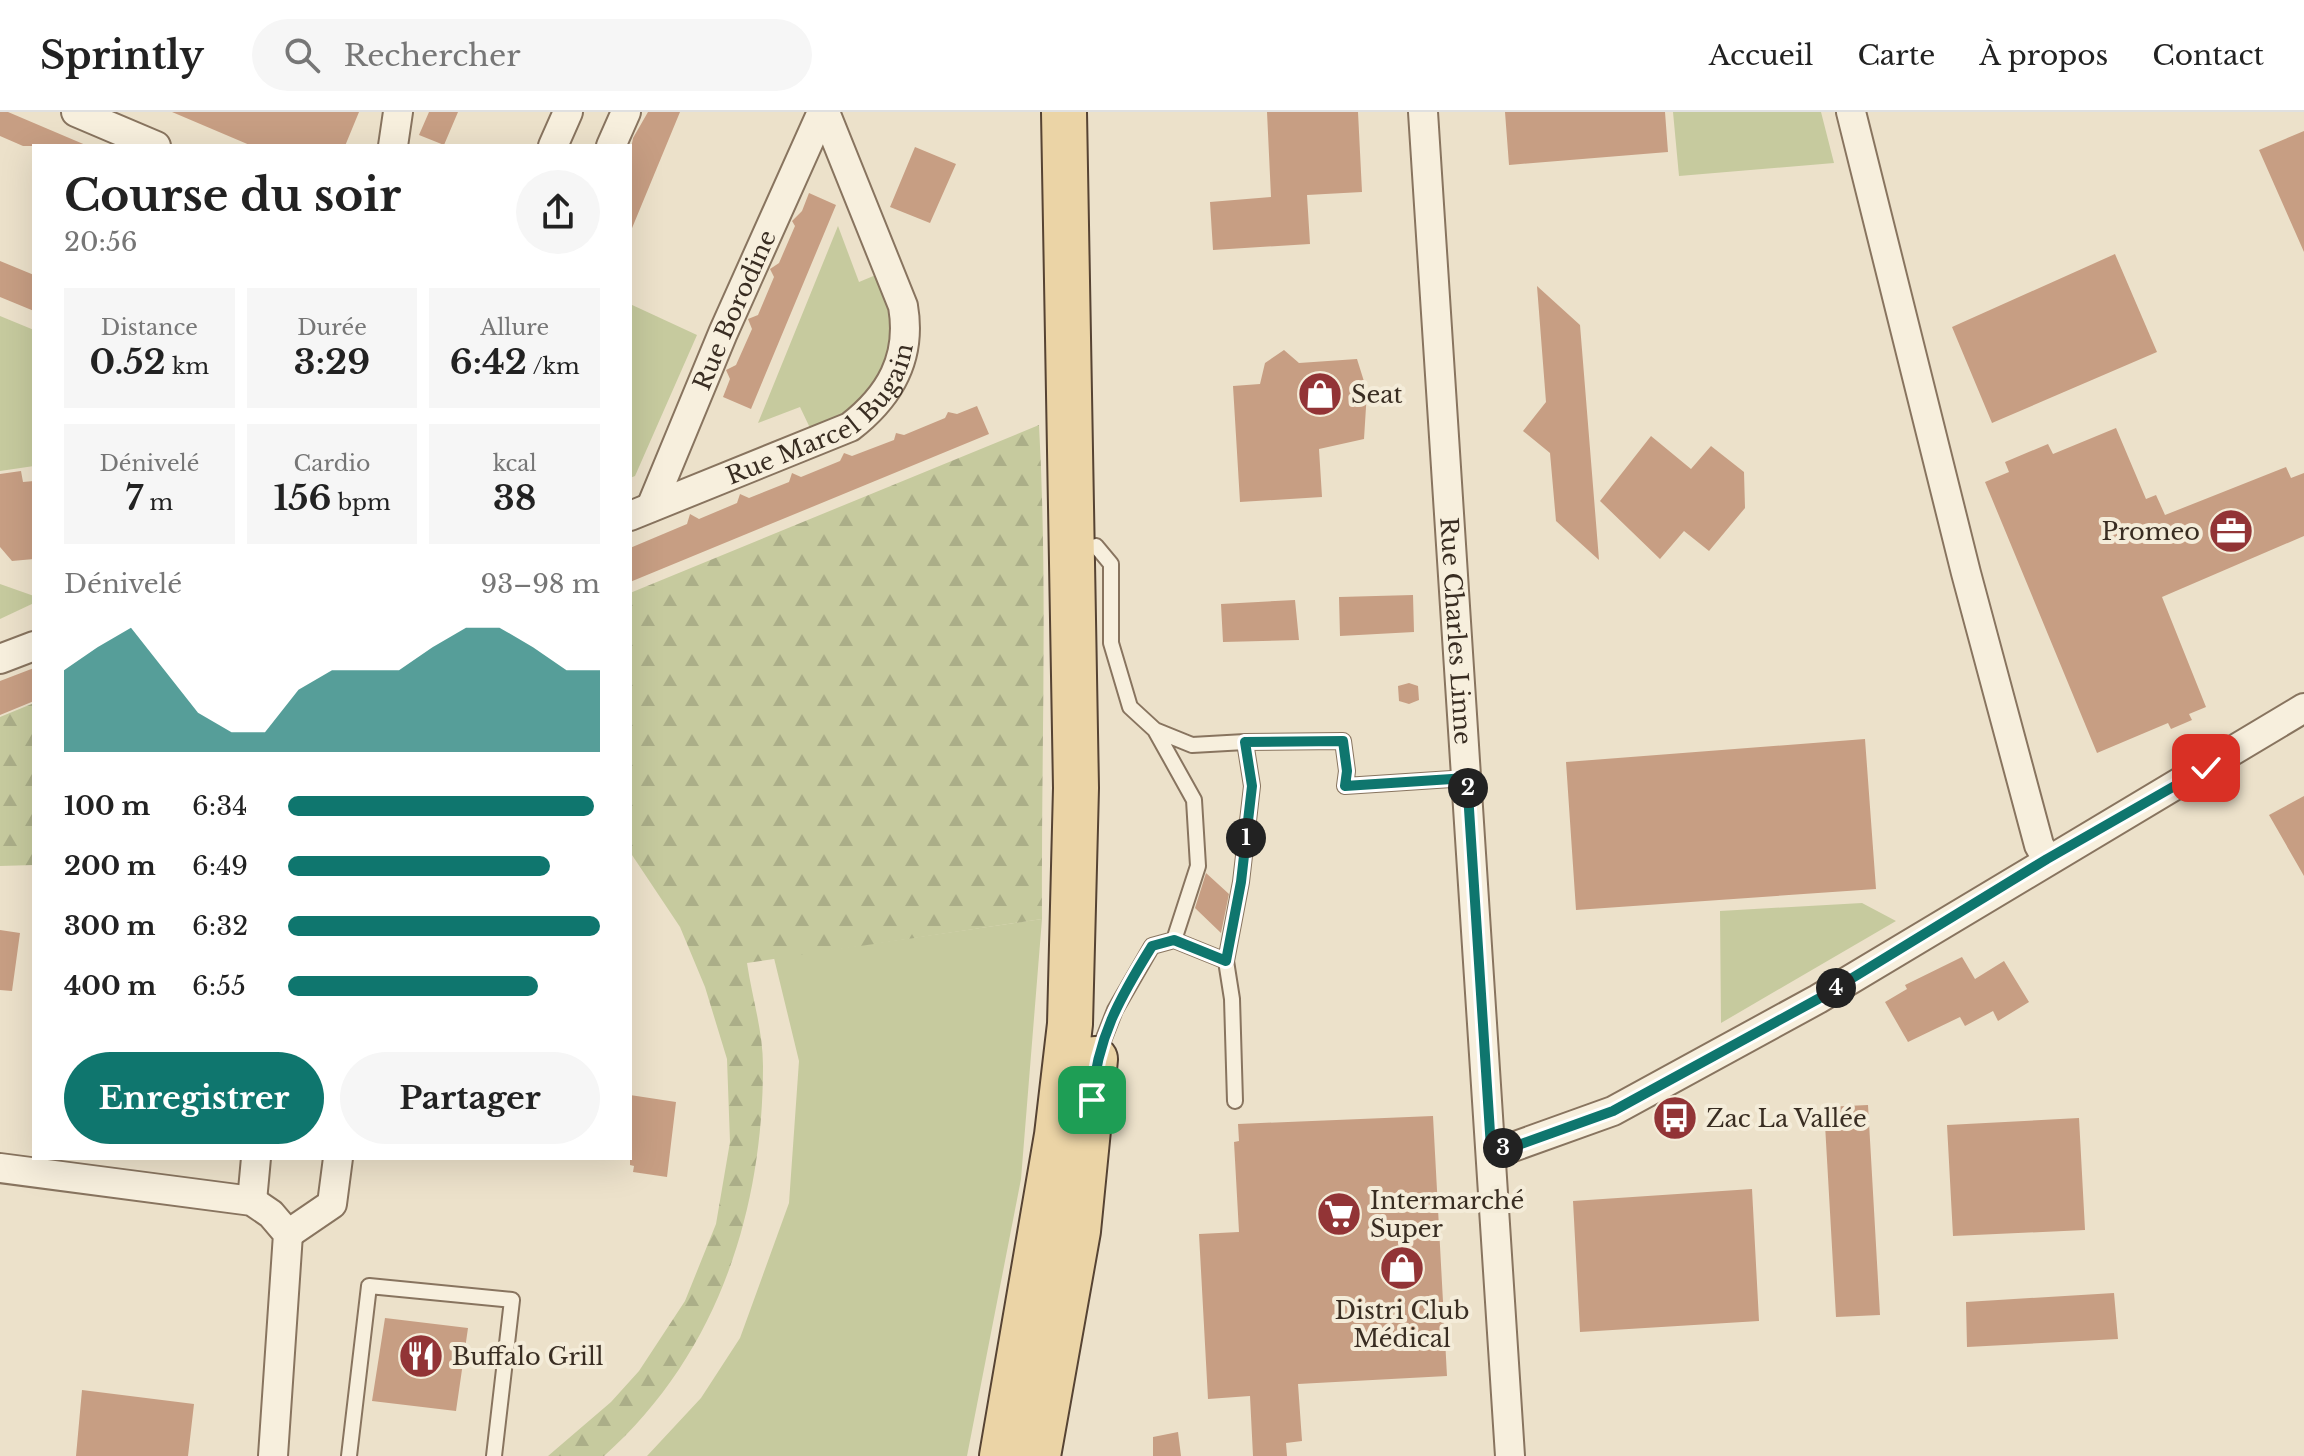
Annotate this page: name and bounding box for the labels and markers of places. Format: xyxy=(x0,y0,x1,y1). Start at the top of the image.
shop icon: Seat xyxy=(1296,370,1344,418)
place label: Seat xyxy=(1351,380,1403,409)
office icon: Promeo xyxy=(2207,507,2255,555)
place label: Promeo xyxy=(2101,517,2200,546)
pin xyxy=(2172,734,2240,802)
pin: 2 xyxy=(1448,768,1488,808)
pin: 1 xyxy=(1226,818,1266,858)
pin: 4 xyxy=(1816,968,1856,1008)
pin xyxy=(1058,1066,1126,1134)
bus stop icon: Zac La Vallée xyxy=(1651,1094,1699,1142)
place label: Zac La Vallée xyxy=(1706,1104,1867,1133)
pin: 3 xyxy=(1483,1128,1523,1168)
place label: Intermarché Super xyxy=(1370,1186,1524,1243)
supermarket icon: Intermarché Super xyxy=(1315,1190,1363,1238)
shop icon: Distri Club Médical xyxy=(1378,1244,1426,1292)
place label: Distri Club Médical xyxy=(1335,1296,1469,1353)
restaurant icon: Buffalo Grill xyxy=(397,1332,445,1380)
place label: Buffalo Grill xyxy=(452,1342,604,1371)

